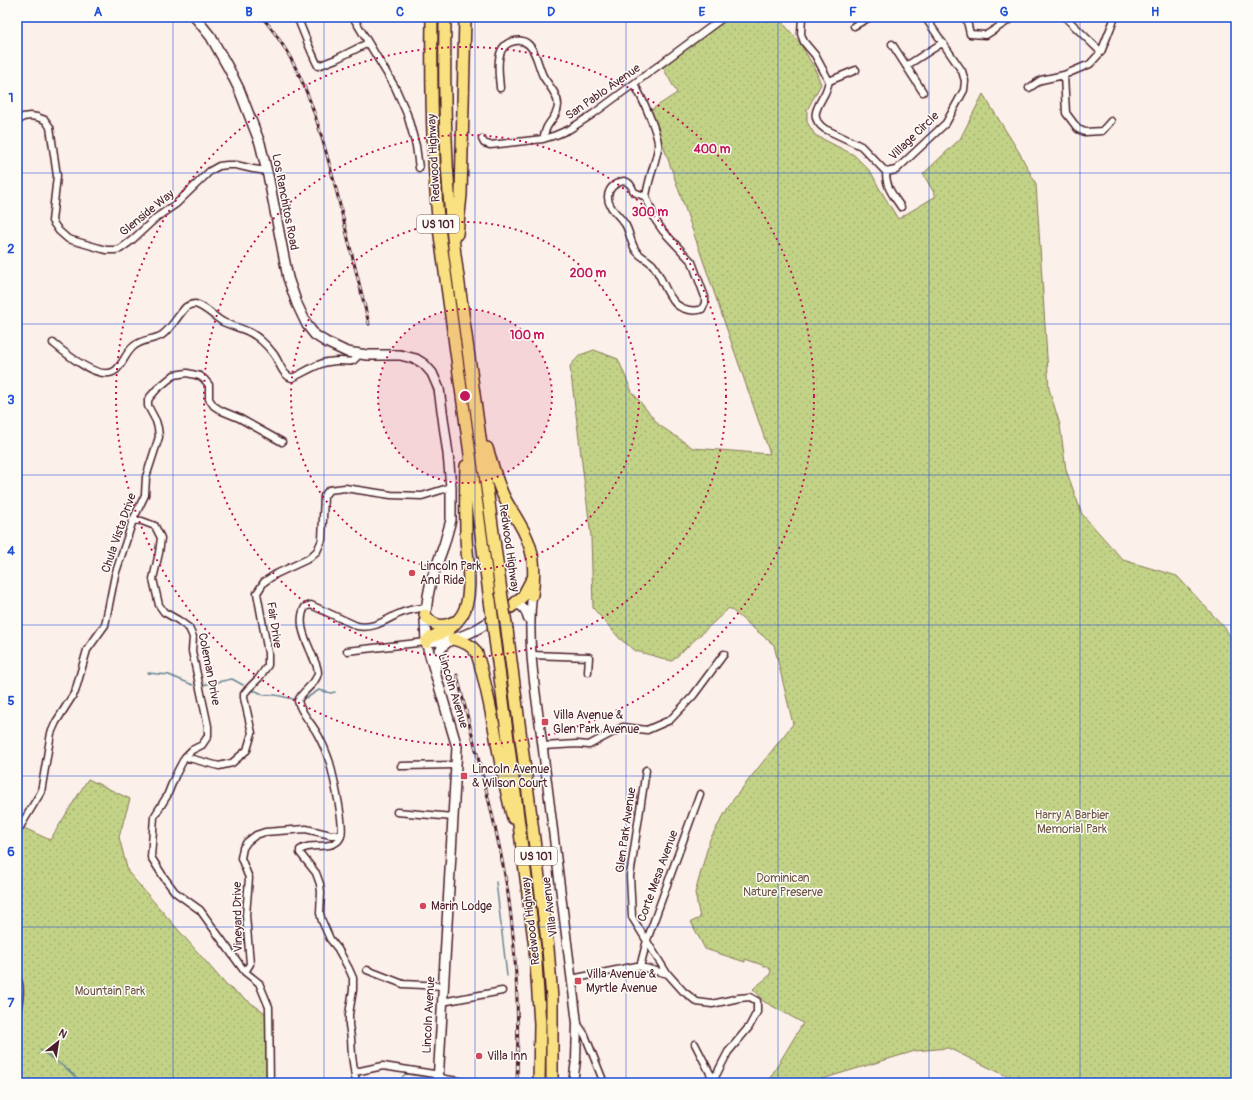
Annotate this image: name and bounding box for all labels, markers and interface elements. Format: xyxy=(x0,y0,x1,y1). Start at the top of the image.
text: A xyxy=(94,4,103,20)
text: B xyxy=(245,4,253,20)
text: C xyxy=(396,4,404,20)
text: D xyxy=(547,4,555,20)
text: E xyxy=(699,4,706,20)
text: F xyxy=(849,4,857,20)
text: G xyxy=(1000,4,1009,20)
text: H xyxy=(1151,4,1159,20)
street label: San Pablo Avenue xyxy=(563,61,643,123)
text: 1 xyxy=(8,90,14,106)
street label: Village Circle xyxy=(886,108,942,164)
street label: Redwood Highway xyxy=(424,113,444,203)
text: 400 m xyxy=(693,142,731,157)
street label: Los Ranchitos Road xyxy=(268,152,302,252)
street label: Glenside Way xyxy=(117,186,177,240)
text: 300 m xyxy=(632,205,669,220)
road number: US 101 xyxy=(417,215,459,233)
text: 2 xyxy=(7,241,15,257)
text: 200 m xyxy=(570,266,607,281)
text: 100 m xyxy=(510,328,545,343)
centre of rings xyxy=(458,389,472,403)
text: 3 xyxy=(7,392,15,408)
street label: Chula Vista Drive xyxy=(98,491,140,575)
street label: Redwood Highway xyxy=(495,503,523,593)
text: 4 xyxy=(7,543,15,559)
place label: Lincoln Park And Ride xyxy=(420,559,481,588)
marker: Lincoln Park And Ride xyxy=(407,568,417,578)
street label: Fair Drive xyxy=(263,601,285,649)
street label: Coleman Drive xyxy=(195,632,223,707)
street label: Lincoln Avenue xyxy=(435,652,471,730)
text: 5 xyxy=(7,693,15,709)
place label: Villa Avenue & Glen Park Avenue xyxy=(553,708,639,737)
marker: Villa Avenue & Glen Park Avenue xyxy=(540,717,550,727)
place label: Lincoln Avenue & Wilson Court xyxy=(472,762,549,791)
marker: Lincoln Avenue & Wilson Court xyxy=(459,771,469,781)
street label: Glen Park Avenue xyxy=(613,786,639,874)
park label: Harry A Barbier Memorial Park xyxy=(1035,808,1110,837)
street label: Corte Mesa Avenue xyxy=(634,828,682,924)
text: 6 xyxy=(7,844,15,860)
road number: US 101 xyxy=(515,847,557,865)
park label: Dominican Nature Preserve xyxy=(743,871,823,900)
street label: Redwood Highway xyxy=(518,876,544,966)
street label: Villa Avenue xyxy=(539,876,561,938)
street label: Vineyard Drive xyxy=(230,881,246,953)
place label: Marin Lodge xyxy=(431,899,492,914)
marker: Marin Lodge xyxy=(418,901,428,911)
place label: Villa Avenue & Myrtle Avenue xyxy=(586,967,657,996)
street label: Lincoln Avenue xyxy=(419,976,439,1054)
marker: Villa Avenue & Myrtle Avenue xyxy=(573,976,583,986)
park label: Mountain Park xyxy=(75,984,145,999)
text: 7 xyxy=(8,995,15,1011)
north arrow xyxy=(38,1022,78,1062)
text: N xyxy=(56,1026,70,1042)
place label: Villa Inn xyxy=(487,1049,527,1064)
marker: Villa Inn xyxy=(474,1051,484,1061)

